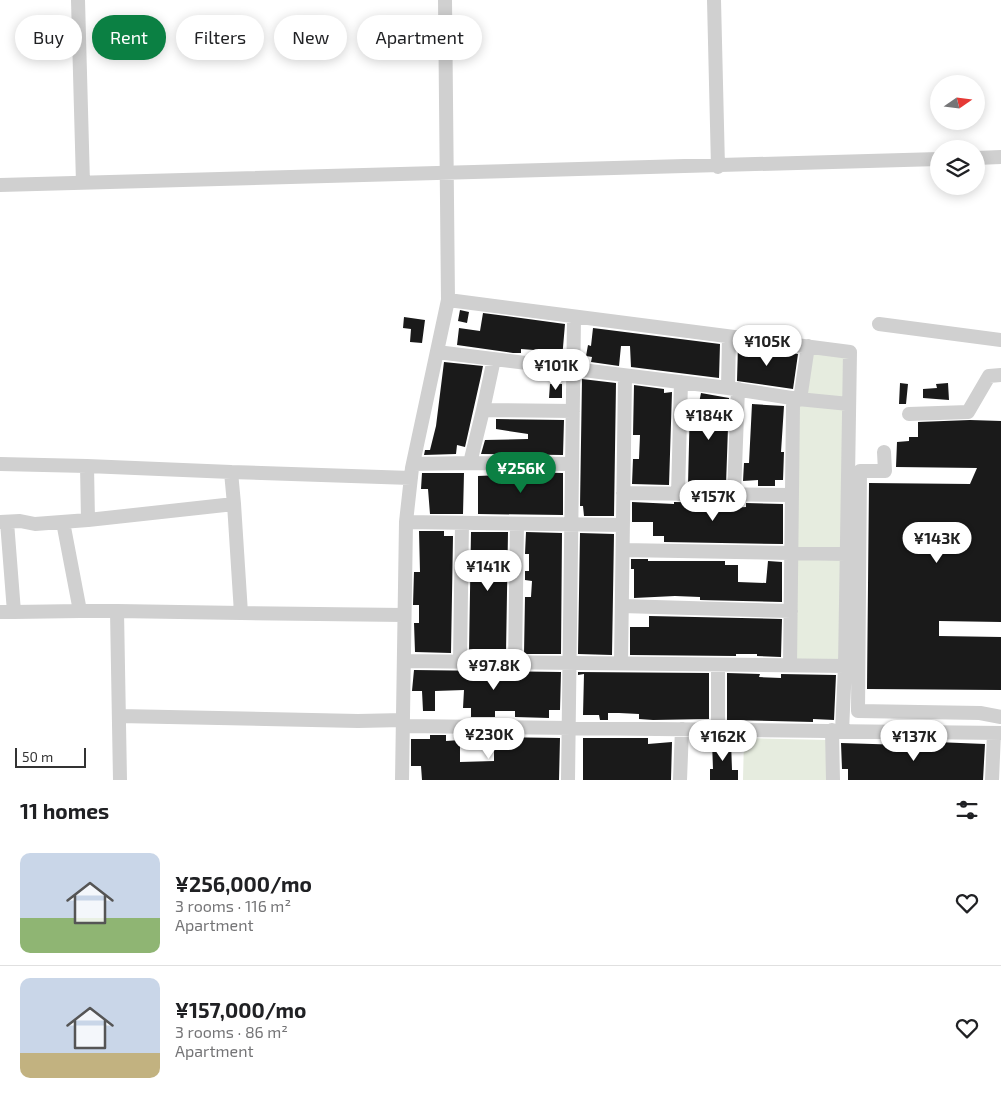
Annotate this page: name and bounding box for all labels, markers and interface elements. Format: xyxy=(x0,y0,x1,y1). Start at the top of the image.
chip: Buy xyxy=(15,15,82,60)
chip: Rent xyxy=(92,15,166,60)
chip: Filters xyxy=(176,15,264,60)
chip: New xyxy=(274,15,347,60)
chip: Apartment xyxy=(357,15,482,60)
north arrow xyxy=(930,75,985,130)
map controls xyxy=(930,75,985,195)
button: layers xyxy=(930,140,985,195)
pin: ¥105K xyxy=(732,324,802,367)
text: ¥105K xyxy=(744,331,790,350)
pin: ¥101K xyxy=(521,348,591,391)
text: ¥101K xyxy=(534,355,578,374)
pin: ¥184K xyxy=(674,398,744,441)
text: ¥184K xyxy=(685,405,733,424)
pin: ¥256K xyxy=(486,452,556,494)
text: ¥256K xyxy=(497,458,545,477)
pin: ¥157K xyxy=(678,480,748,522)
text: ¥157K xyxy=(691,486,735,505)
pin: ¥143K xyxy=(902,522,972,564)
text: ¥143K xyxy=(914,528,960,547)
pin: ¥141K xyxy=(453,550,523,592)
text: ¥141K xyxy=(466,556,510,575)
pin: ¥97.8K xyxy=(453,648,535,691)
text: ¥97.8K xyxy=(468,655,520,674)
pin: ¥230K xyxy=(454,718,524,760)
pin: ¥162K xyxy=(688,720,758,762)
pin: ¥137K xyxy=(879,720,949,762)
text: ¥230K xyxy=(464,724,514,743)
text: ¥162K xyxy=(700,726,746,745)
text: ¥137K xyxy=(891,726,937,745)
scale bar xyxy=(15,745,86,768)
text: 50 m xyxy=(22,748,53,765)
icon: filters xyxy=(953,796,981,824)
text: 11 homes xyxy=(20,798,109,823)
text: ¥256,000/mo xyxy=(175,871,312,896)
icon: home xyxy=(60,873,120,933)
icon: heart xyxy=(953,889,981,917)
text: 3 rooms · 116 m² xyxy=(175,896,291,915)
text: Apartment xyxy=(175,915,254,934)
text: ¥157,000/mo xyxy=(175,997,306,1022)
icon: home xyxy=(60,998,120,1058)
icon: heart xyxy=(953,1014,981,1042)
text: 3 rooms · 86 m² xyxy=(175,1022,288,1041)
text: Apartment xyxy=(175,1041,254,1060)

